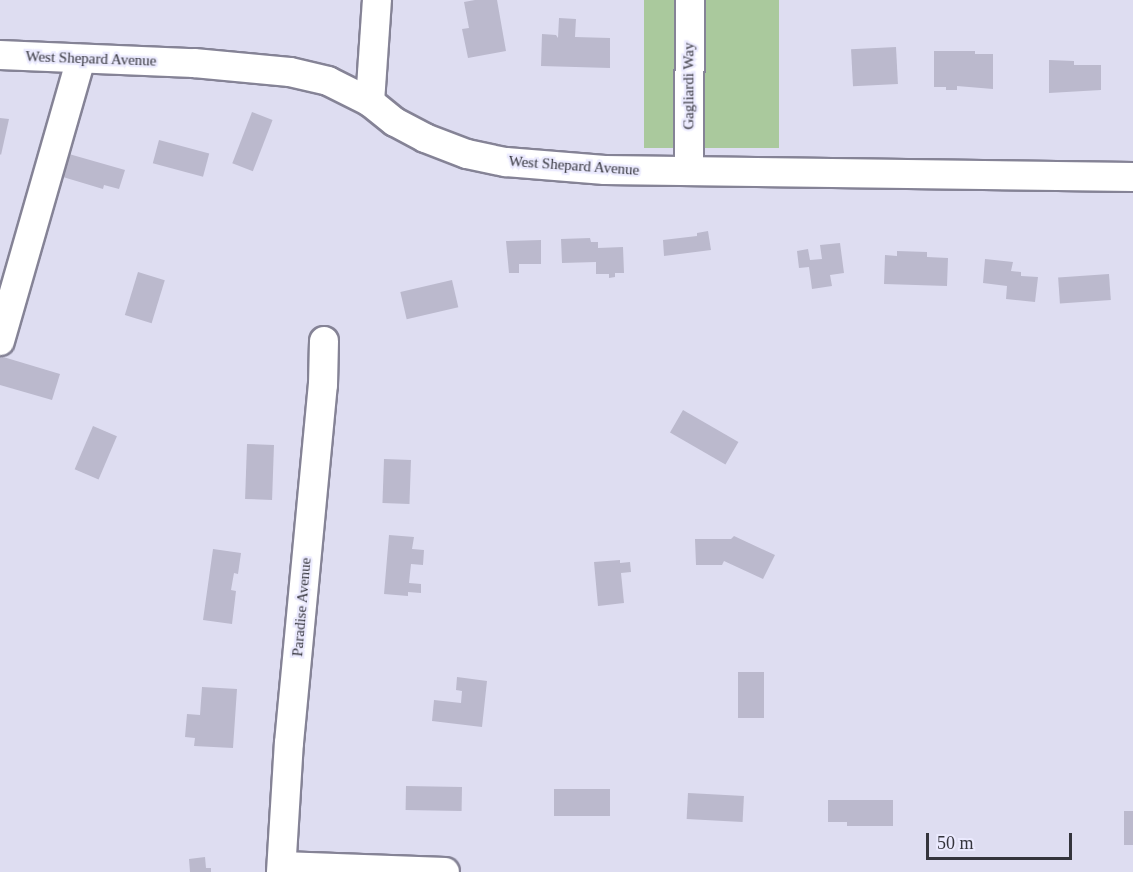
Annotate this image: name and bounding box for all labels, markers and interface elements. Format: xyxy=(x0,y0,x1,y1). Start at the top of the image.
street label: Gagliardi Way xyxy=(680,42,698,130)
street label: West Shepard Avenue xyxy=(25,48,157,70)
street label: West Shepard Avenue xyxy=(508,152,640,180)
street label: Paradise Avenue xyxy=(289,556,315,658)
scale bar xyxy=(929,821,1074,859)
text: 50 m xyxy=(937,833,974,853)

